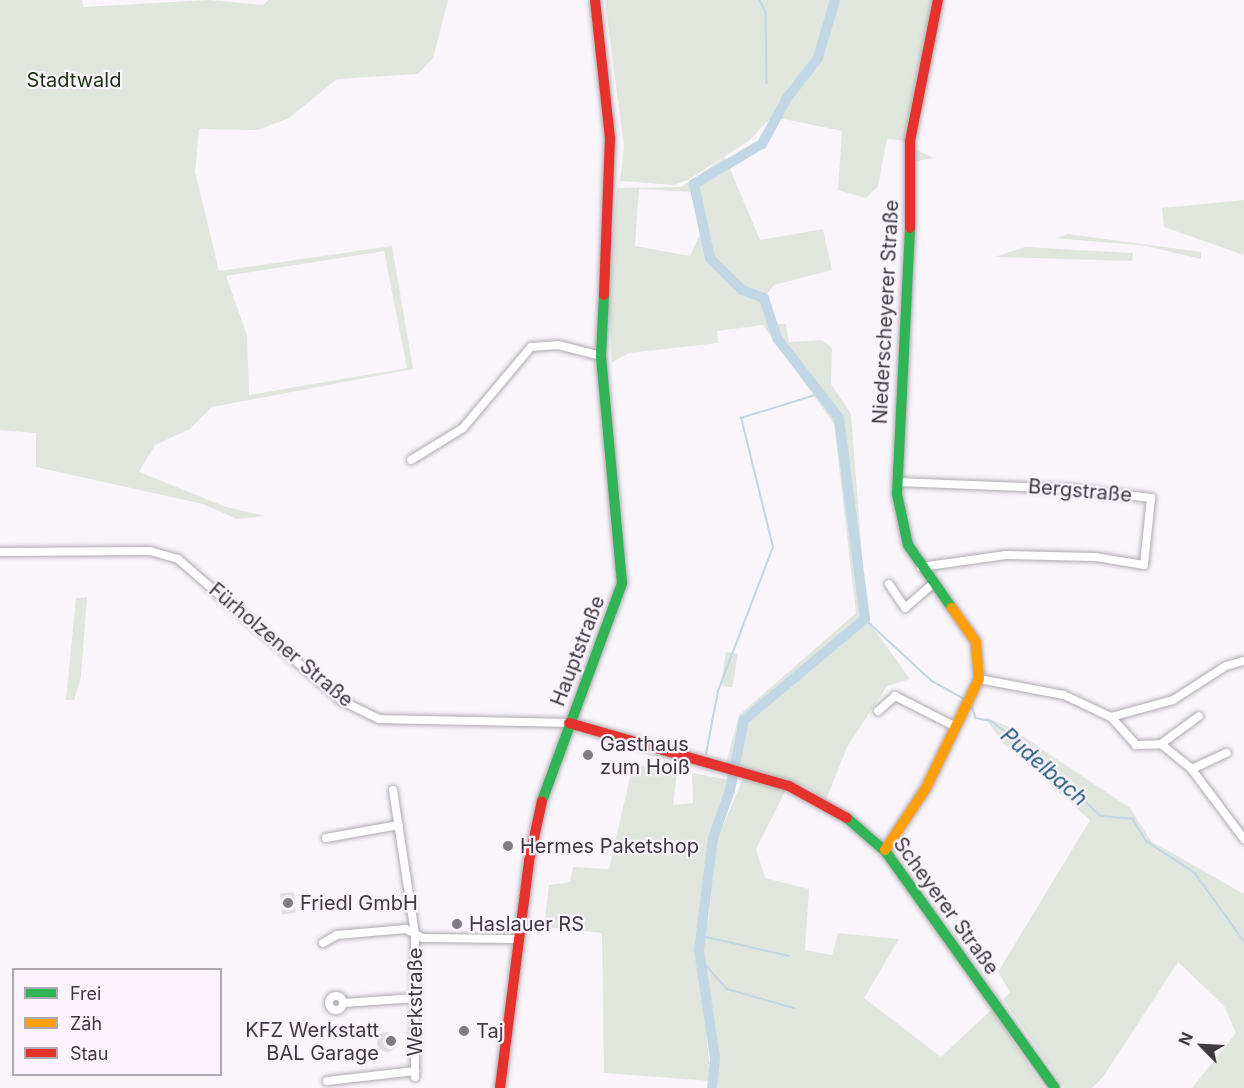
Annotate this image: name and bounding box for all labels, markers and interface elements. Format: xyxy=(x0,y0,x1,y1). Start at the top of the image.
park label: Stadtwald xyxy=(27,68,121,92)
street label: Niederscheyerer Straße xyxy=(868,199,904,425)
street label: Bergstraße xyxy=(1027,475,1133,507)
street label: Fürholzener Straße xyxy=(204,578,358,712)
street label: Hauptstraße xyxy=(546,592,610,710)
water label: Pudelbach xyxy=(996,723,1092,811)
place label: Gasthaus zum Hoiß xyxy=(600,732,690,779)
marker: Gasthaus zum Hoiß xyxy=(581,748,595,762)
street label: Scheyerer Straße xyxy=(888,833,1004,979)
place label: Hermes Paketshop xyxy=(520,834,699,858)
marker: Hermes Paketshop xyxy=(501,839,515,853)
place label: Friedl GmbH xyxy=(300,891,418,915)
marker: Friedl GmbH xyxy=(281,896,295,910)
place label: Haslauer RS xyxy=(469,912,584,936)
marker: Haslauer RS xyxy=(450,917,464,931)
street label: Werkstraße xyxy=(403,947,427,1057)
legend xyxy=(12,968,222,1076)
text: Frei xyxy=(70,983,101,1004)
text: Zäh xyxy=(70,1013,102,1034)
north arrow xyxy=(1172,1016,1232,1076)
place label: KFZ Werkstatt BAL Garage xyxy=(245,1018,379,1065)
place label: Taj xyxy=(476,1019,504,1043)
marker: Taj xyxy=(457,1024,471,1038)
text: N xyxy=(1174,1029,1197,1048)
marker: KFZ Werkstatt BAL Garage xyxy=(384,1034,398,1048)
text: Stau xyxy=(70,1043,108,1064)

